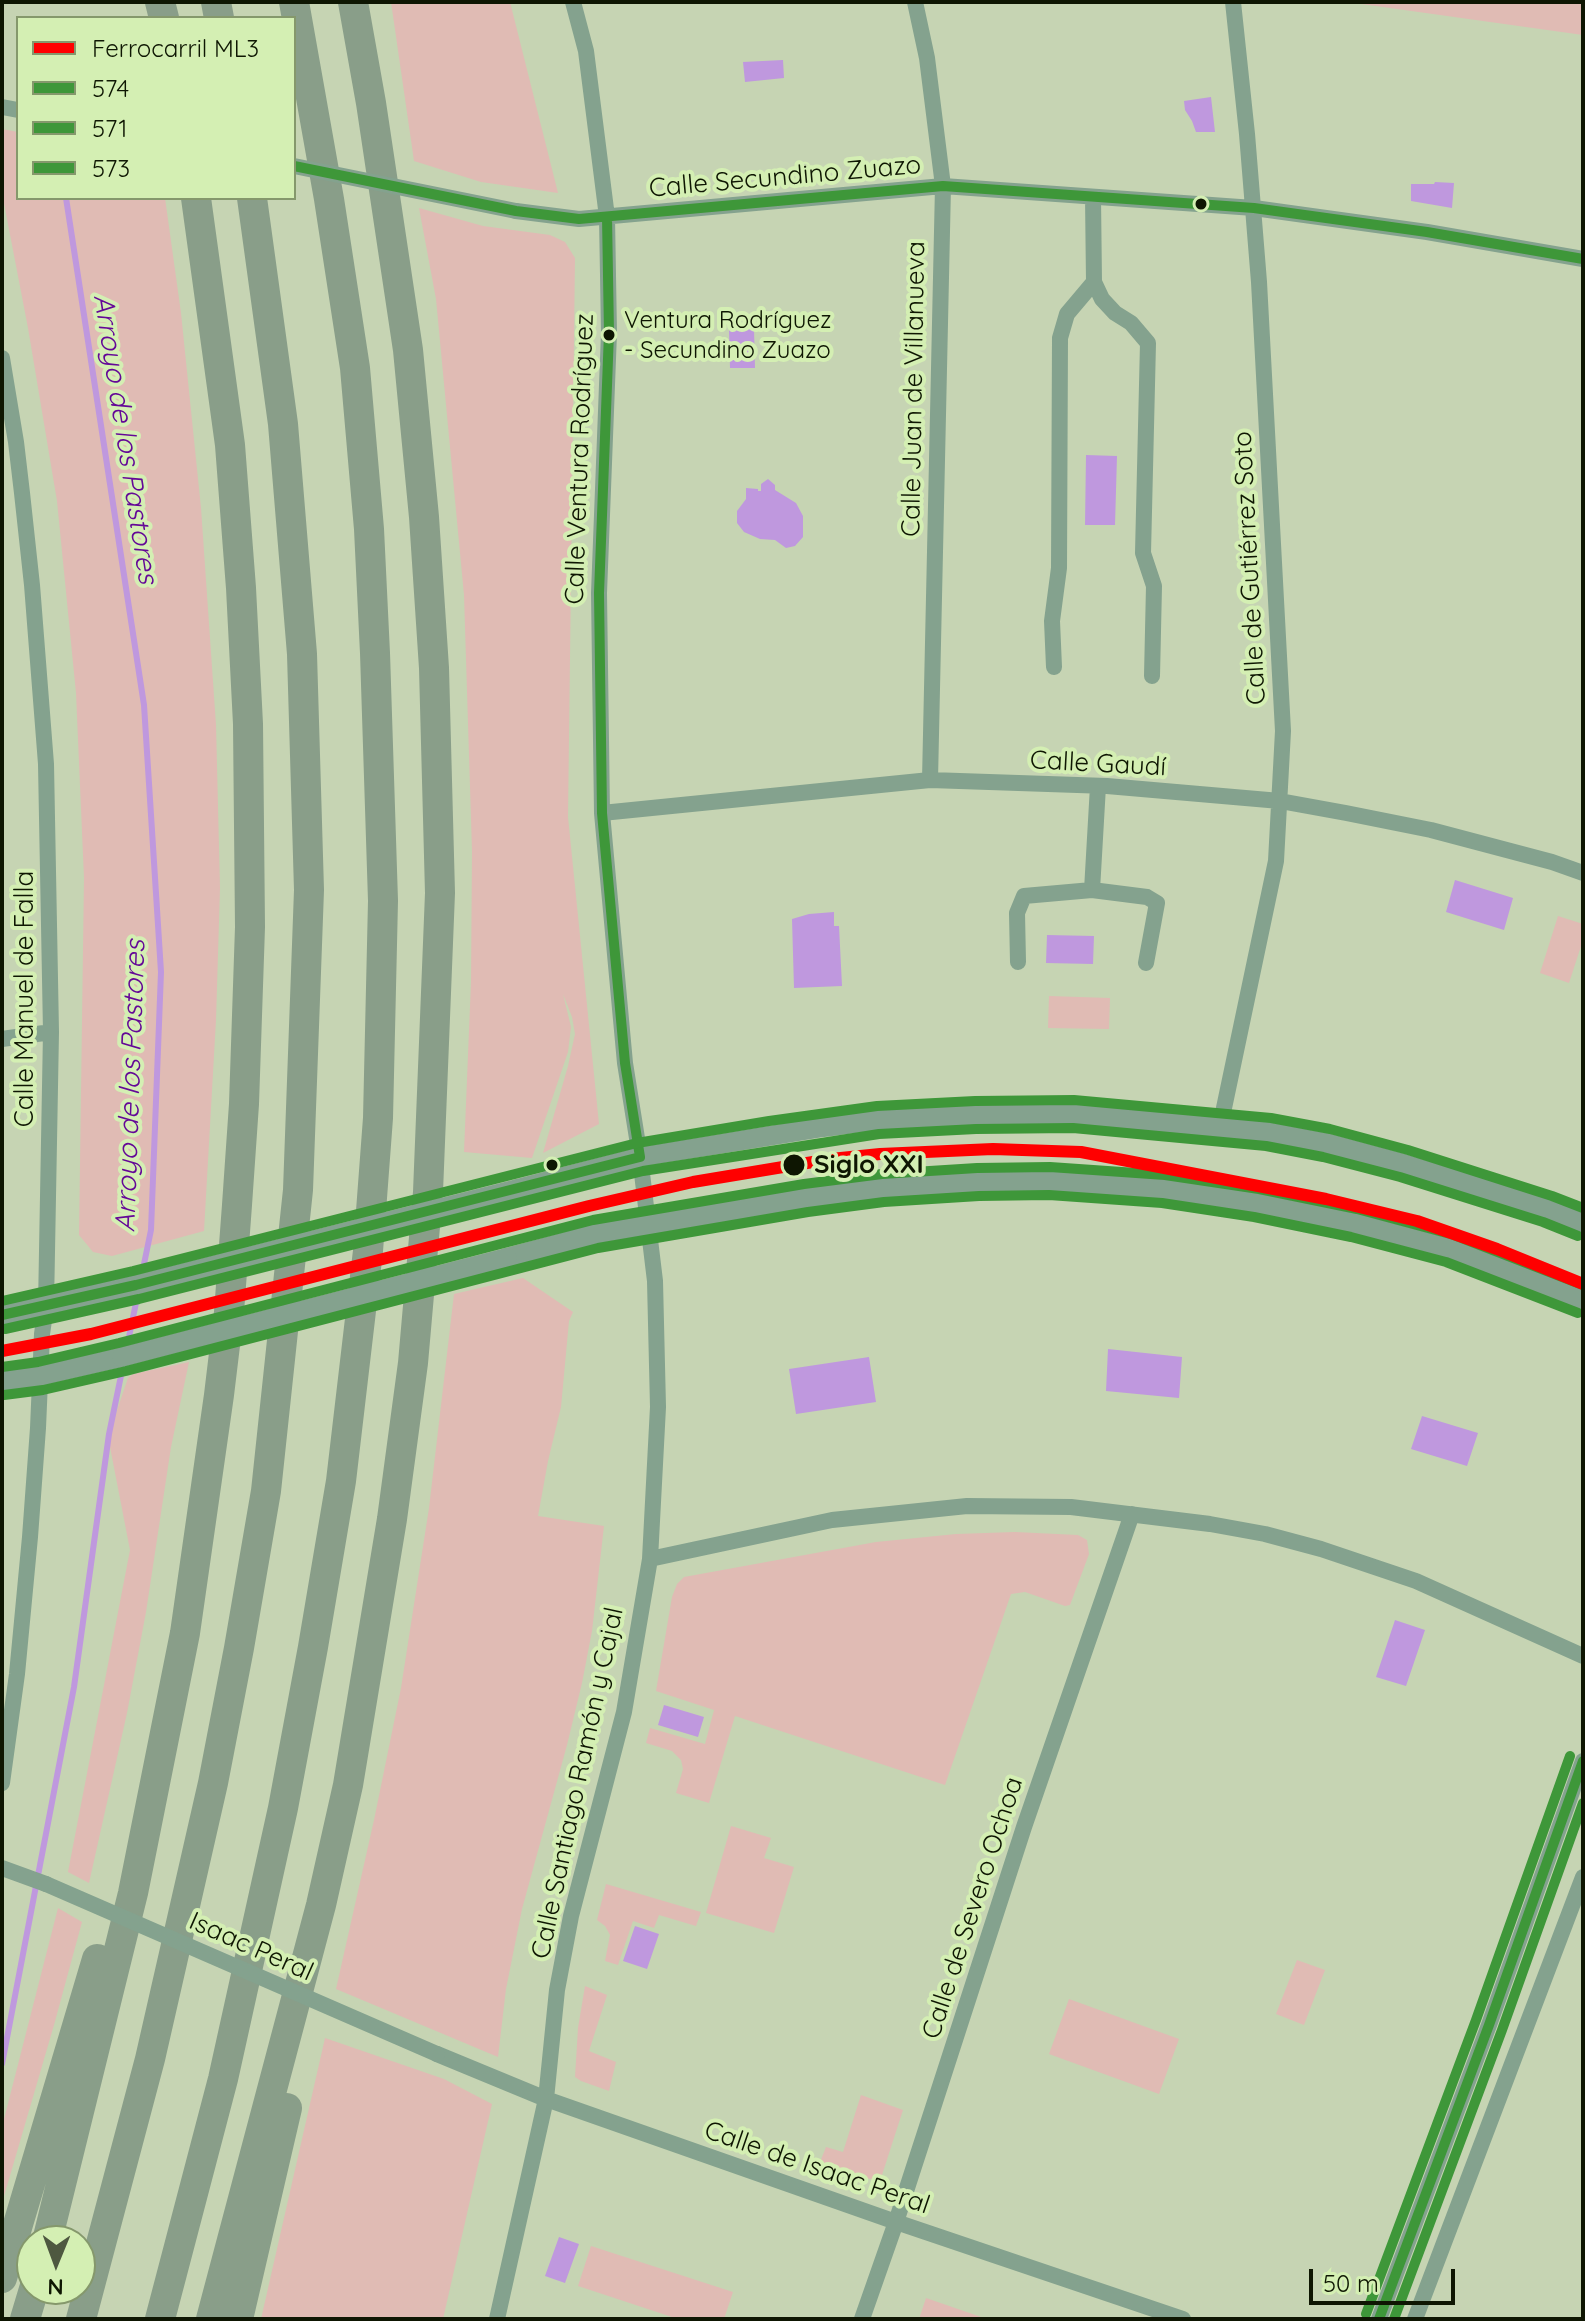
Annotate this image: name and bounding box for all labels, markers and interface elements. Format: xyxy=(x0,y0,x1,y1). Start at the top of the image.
legend xyxy=(16,16,296,200)
text: Ferrocarril ML3 xyxy=(92,33,259,63)
text: 574 xyxy=(92,73,129,103)
text: 571 xyxy=(92,113,127,143)
street label: Calle Secundino Zuazo xyxy=(648,150,922,204)
text: 573 xyxy=(92,153,130,183)
unlabelled marker xyxy=(1193,196,1209,212)
street label: Calle Juan de Villanueva xyxy=(896,241,932,537)
water label: Arroyo de los Pastores xyxy=(86,292,164,586)
place label: Ventura Rodríguez - Secundino Zuazo xyxy=(624,307,832,363)
street label: Calle Ventura Rodríguez xyxy=(559,313,601,605)
marker: Ventura Rodríguez - Secundino Zuazo xyxy=(601,327,617,343)
street label: Calle de Gutiérrez Soto xyxy=(1227,430,1273,706)
street label: Calle Gaudí xyxy=(1029,745,1167,783)
street label: Calle Manuel de Falla xyxy=(9,871,41,1127)
water label: Arroyo de los Pastores xyxy=(109,939,153,1233)
place label: Siglo XXI xyxy=(814,1149,924,1181)
marker: Siglo XXI xyxy=(781,1152,807,1178)
unlabelled marker xyxy=(544,1157,560,1173)
street label: Calle Santiago Ramón y Cajal xyxy=(525,1604,631,1962)
street label: Calle de Severo Ochoa xyxy=(916,1773,1030,2043)
street label: Isaac Peral xyxy=(184,1906,318,1988)
street label: Calle de Isaac Peral xyxy=(700,2115,934,2221)
north arrow xyxy=(16,2225,96,2305)
scale bar xyxy=(1313,2253,1459,2303)
text: 50 m xyxy=(1323,2268,1379,2298)
text: N xyxy=(47,2273,64,2301)

